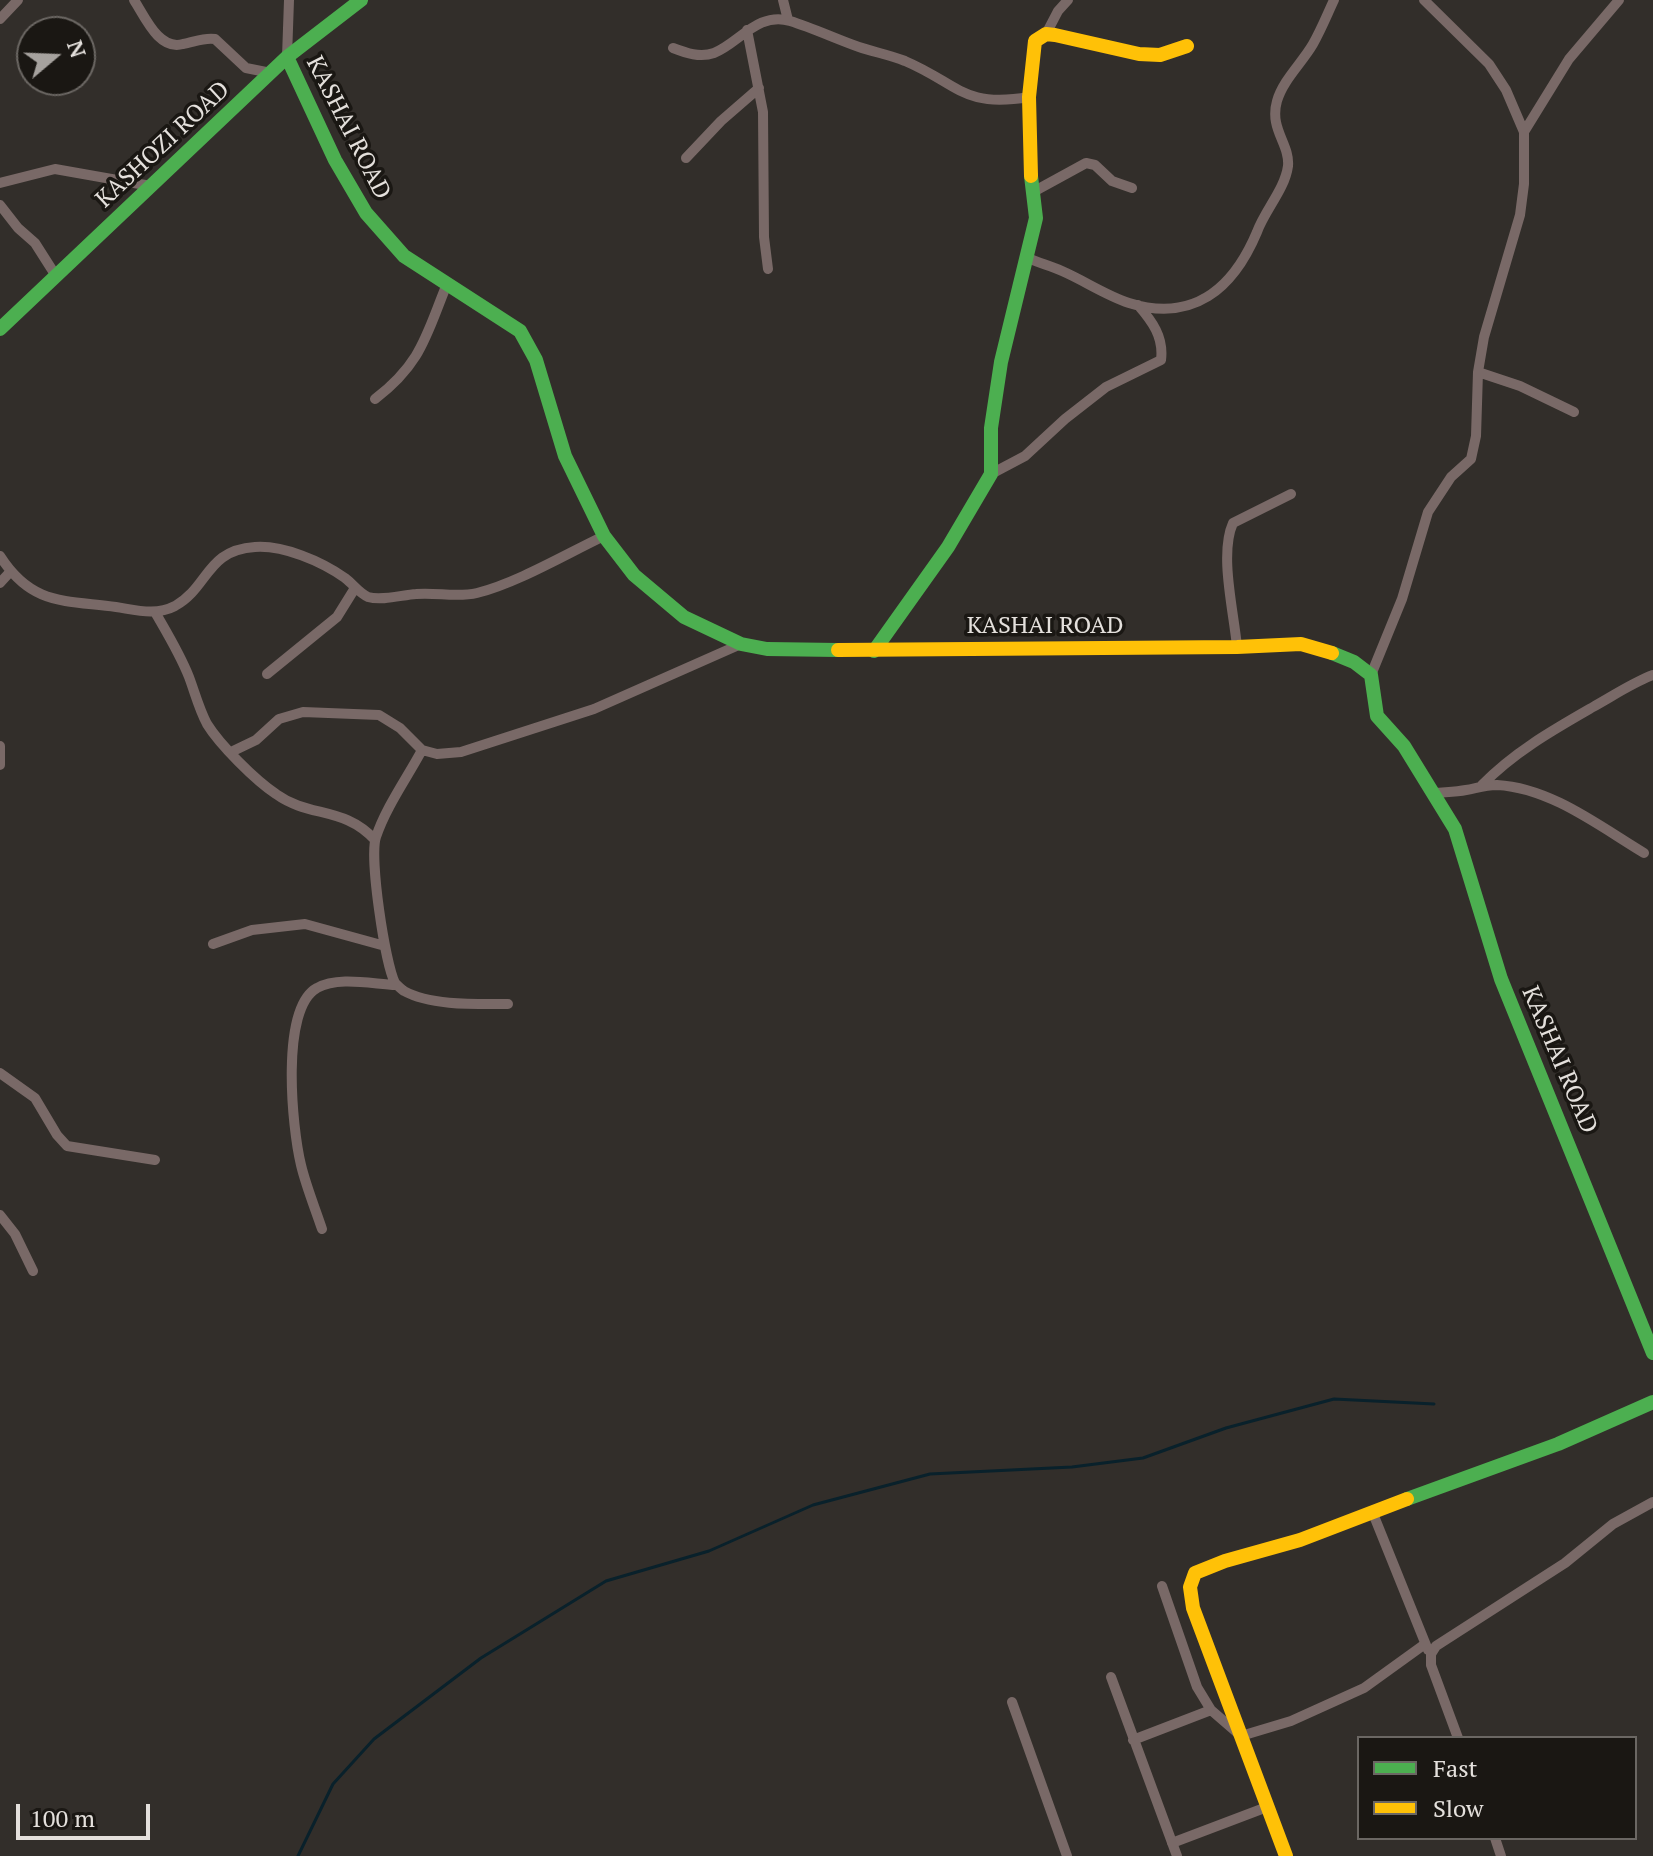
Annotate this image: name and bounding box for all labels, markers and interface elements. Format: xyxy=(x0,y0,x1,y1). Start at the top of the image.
north arrow xyxy=(16,16,96,96)
text: N xyxy=(61,36,94,61)
street label: KASHAI ROAD xyxy=(300,52,396,204)
street label: KASHOZI ROAD xyxy=(90,76,236,214)
street label: KASHAI ROAD xyxy=(967,612,1123,640)
street label: KASHAI ROAD xyxy=(1515,982,1603,1138)
legend xyxy=(1357,1736,1637,1840)
text: Fast xyxy=(1433,1752,1477,1784)
scale bar xyxy=(20,1788,154,1838)
text: Slow xyxy=(1433,1792,1484,1824)
text: 100 m xyxy=(30,1802,95,1834)

